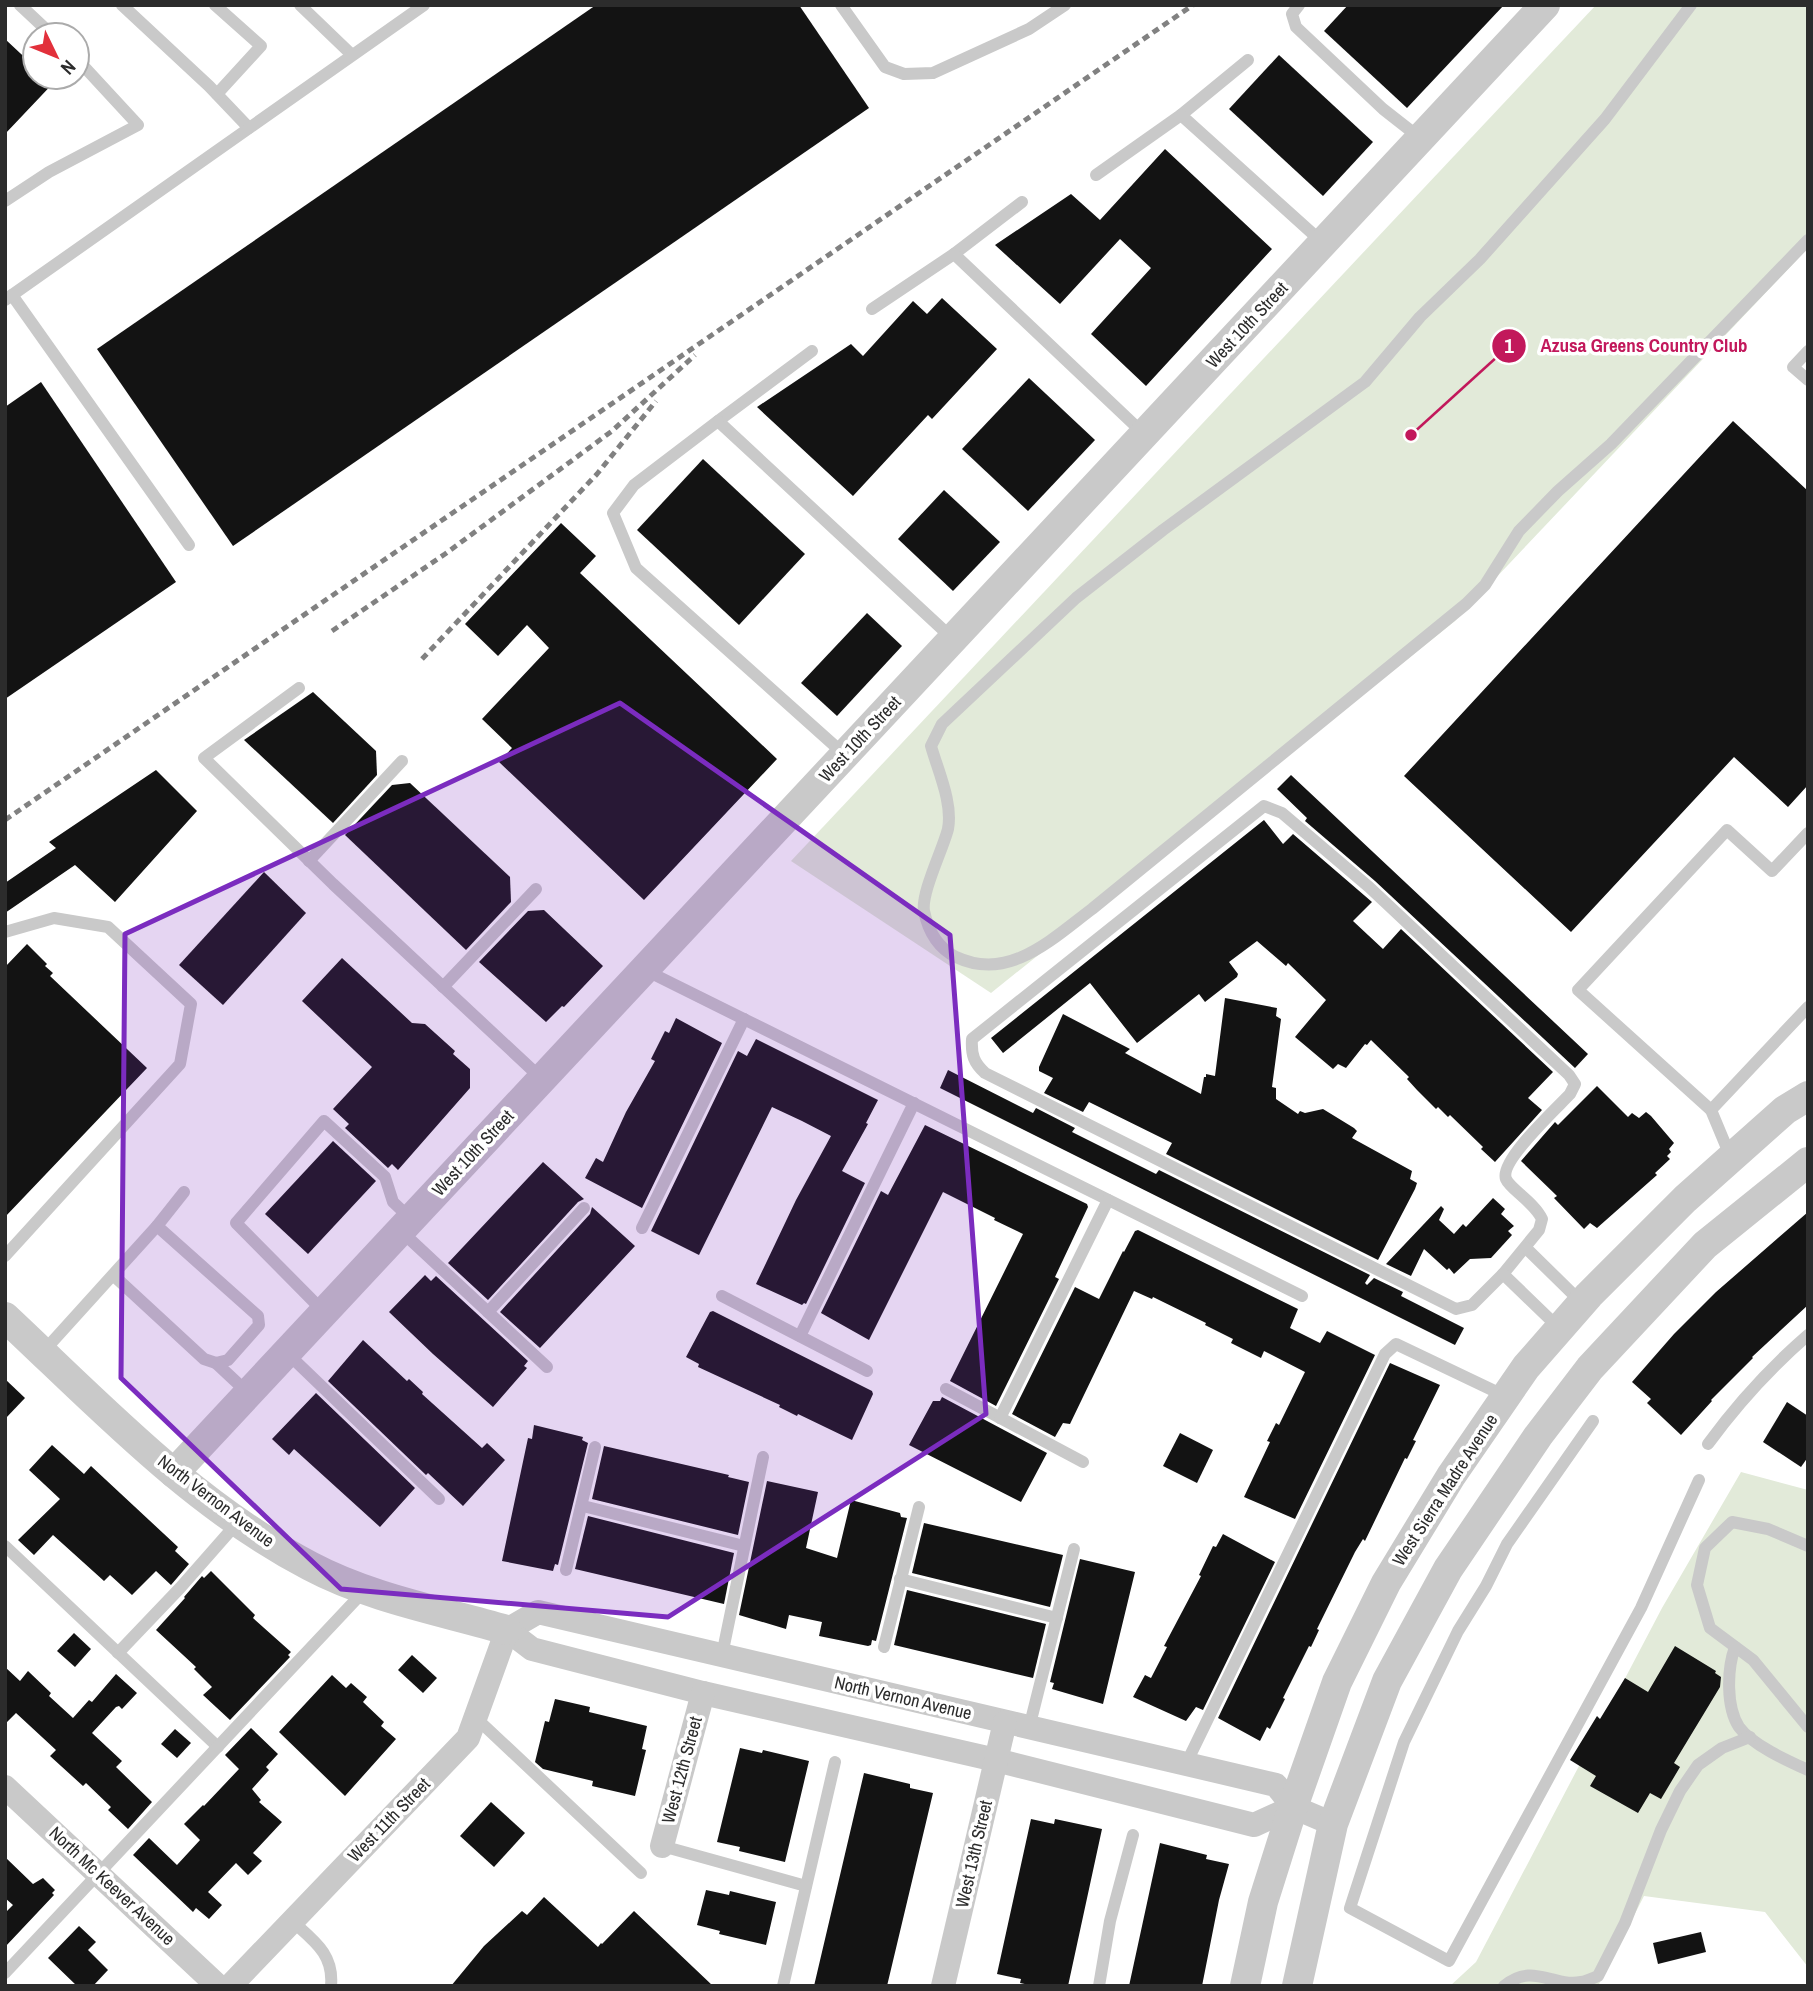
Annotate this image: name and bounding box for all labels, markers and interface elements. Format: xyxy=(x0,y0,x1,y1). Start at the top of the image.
north arrow xyxy=(21,21,91,91)
text: N xyxy=(55,55,82,81)
street label: West 10th Street xyxy=(1200,276,1293,373)
callout: Azusa Greens Country Club xyxy=(1491,326,1761,366)
text: 1 xyxy=(1504,331,1514,360)
text: Azusa Greens Country Club xyxy=(1541,332,1747,358)
street label: West 10th Street xyxy=(813,690,906,787)
street label: West 10th Street xyxy=(426,1104,519,1201)
street label: West Sierra Madre Avenue xyxy=(1386,1409,1503,1571)
street label: North Vernon Avenue xyxy=(153,1448,280,1553)
street label: North Vernon Avenue xyxy=(832,1670,974,1725)
street label: West 12th Street xyxy=(655,1714,708,1826)
street label: West 11th Street xyxy=(342,1772,435,1867)
street label: West 13th Street xyxy=(949,1798,998,1910)
street label: North Mc Keever Avenue xyxy=(44,1821,181,1951)

